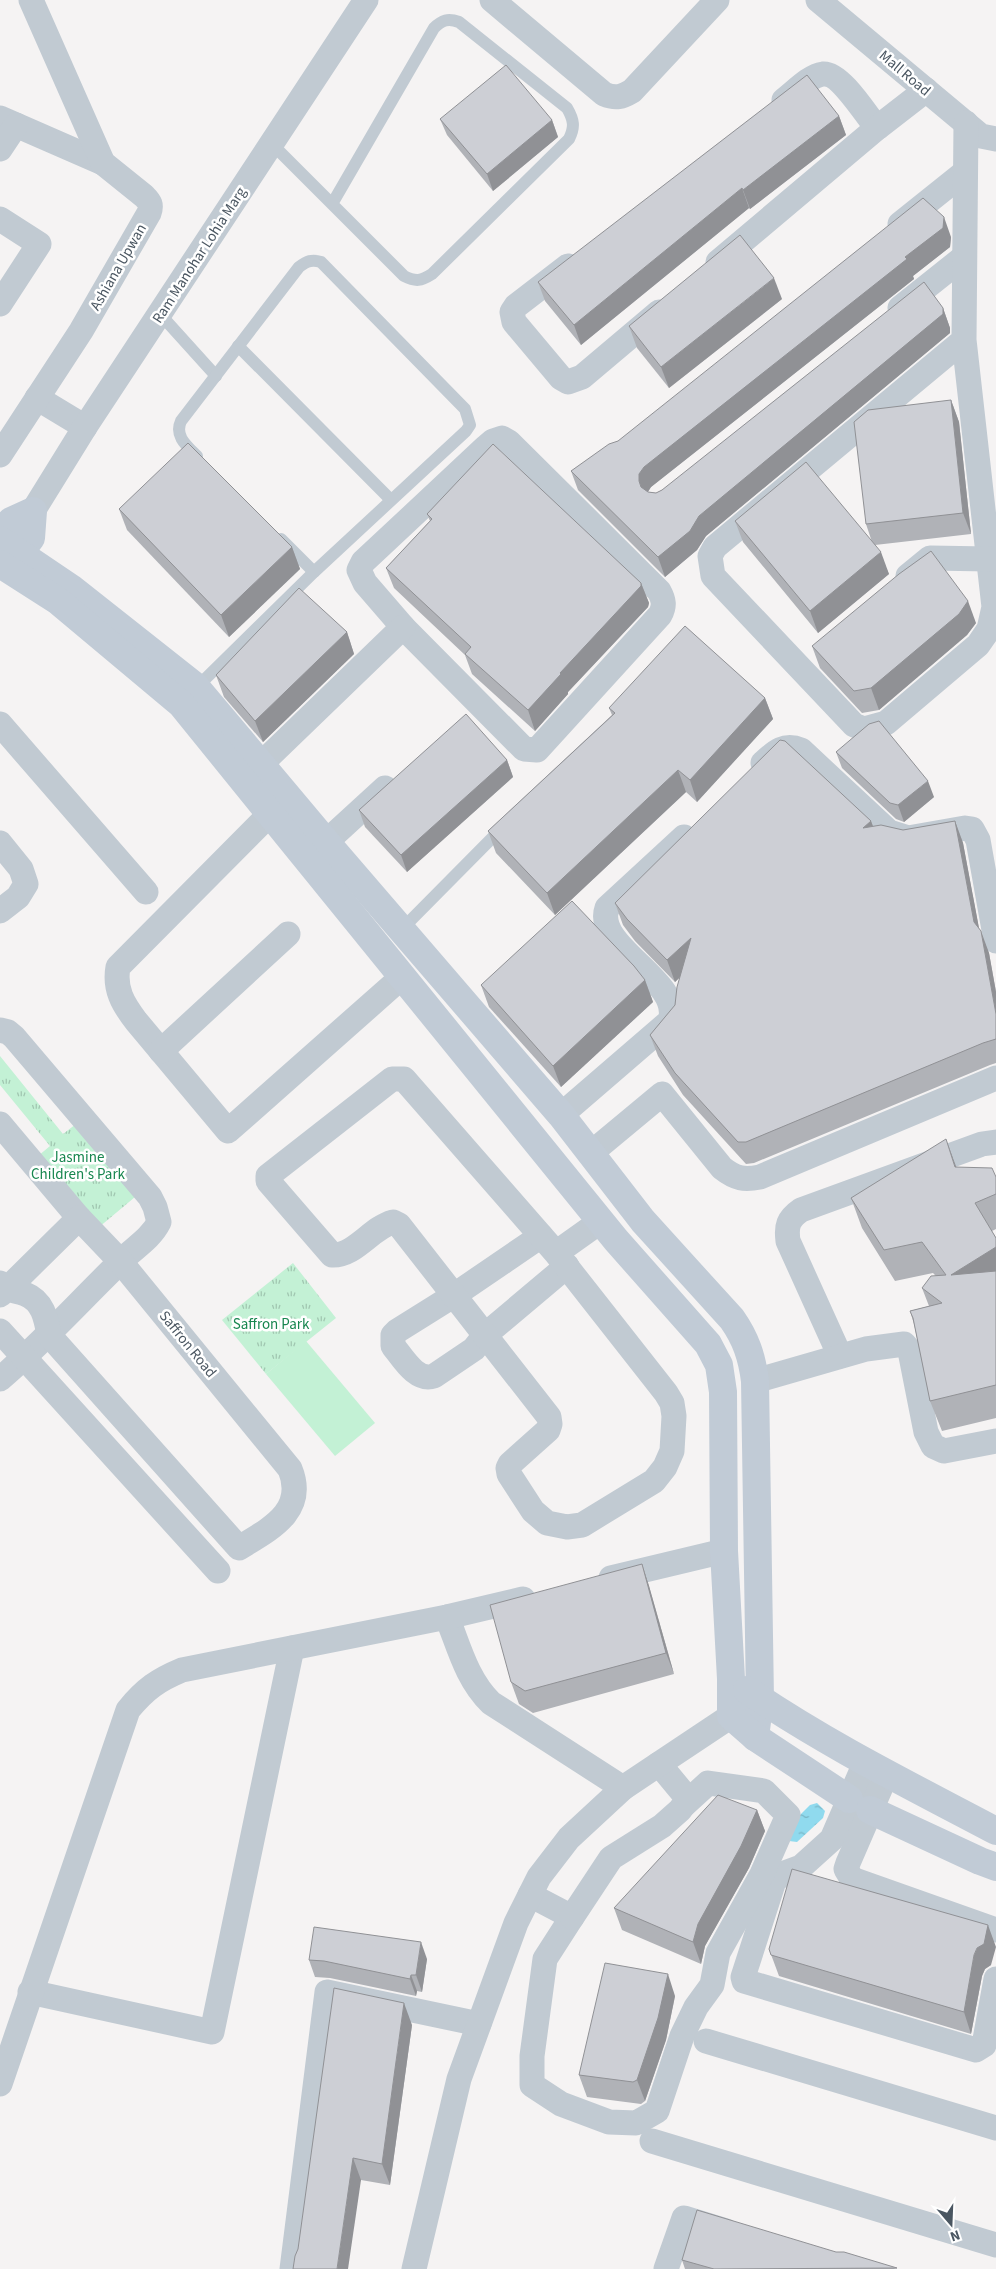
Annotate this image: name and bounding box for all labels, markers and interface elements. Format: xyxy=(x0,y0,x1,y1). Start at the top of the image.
street label: Mall Road xyxy=(874,46,935,101)
street label: Ram Manohar Lohia Marg xyxy=(147,183,252,328)
street label: Ashiana Upwan xyxy=(85,220,152,315)
park label: Jasmine Children's Park xyxy=(31,1147,126,1185)
street label: Saffron Road xyxy=(154,1306,221,1382)
park label: Saffron Park xyxy=(233,1314,310,1335)
north arrow xyxy=(926,2199,976,2249)
text: N xyxy=(947,2224,963,2246)

